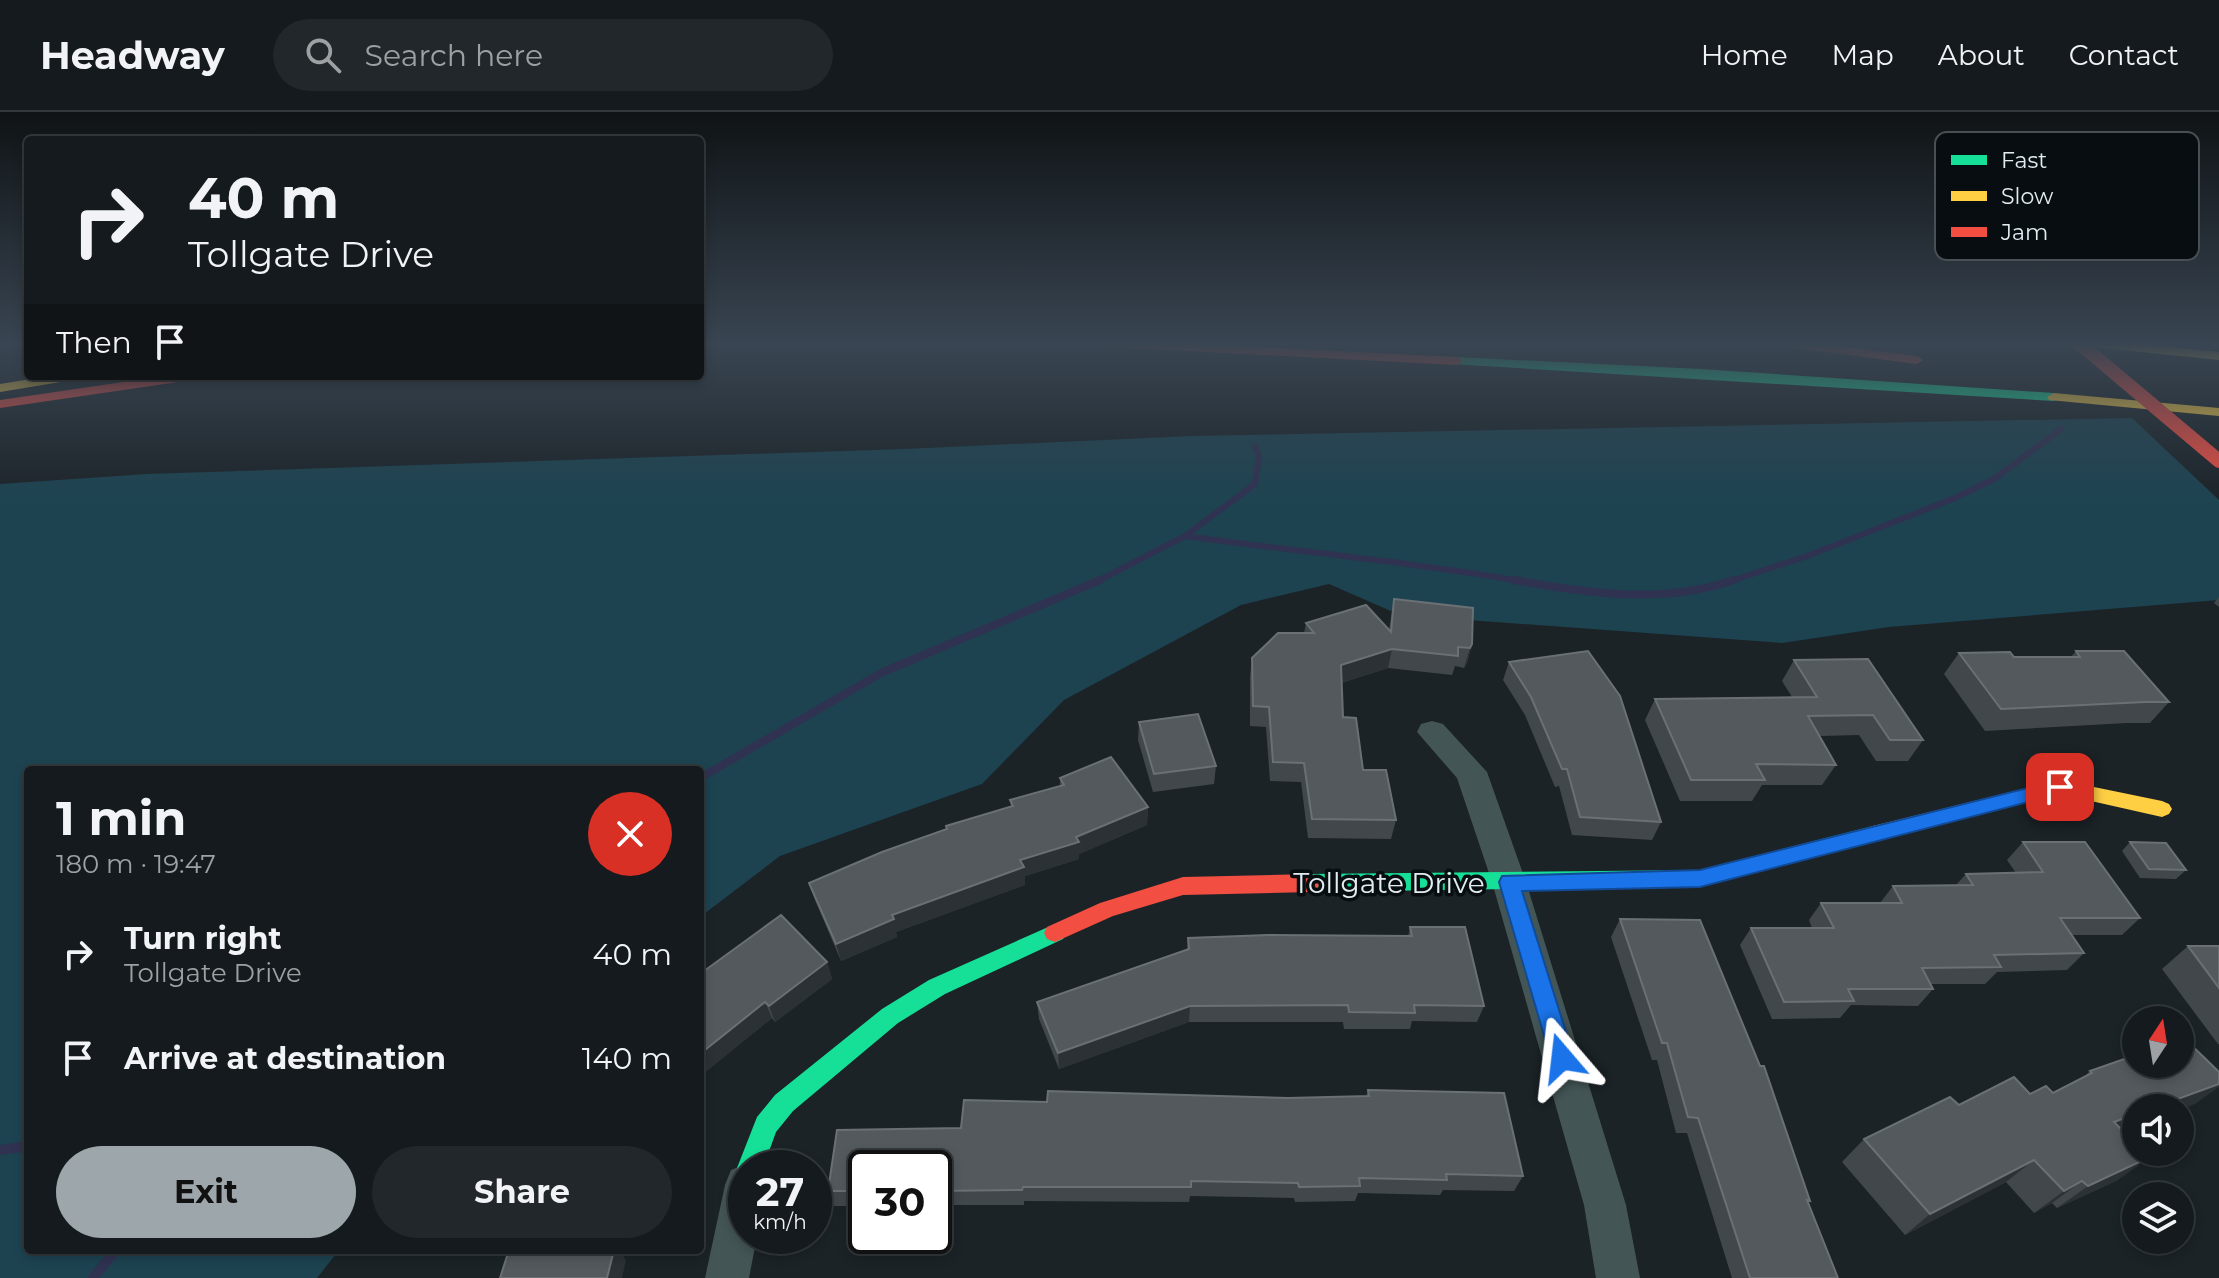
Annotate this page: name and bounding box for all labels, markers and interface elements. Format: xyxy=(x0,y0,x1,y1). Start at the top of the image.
search box xyxy=(273,19,833,91)
text: Headway xyxy=(40,32,225,79)
icon: search xyxy=(301,33,345,77)
text: Search here xyxy=(365,37,543,74)
text: Home xyxy=(1701,38,1788,72)
text: Map xyxy=(1832,38,1894,72)
text: About xyxy=(1938,38,2025,72)
text: Contact xyxy=(2069,38,2179,72)
legend xyxy=(1935,132,2199,260)
text: Fast xyxy=(2001,147,2047,174)
text: 40 m xyxy=(188,164,339,232)
icon: right xyxy=(56,168,160,272)
text: Slow xyxy=(2001,183,2054,210)
text: Jam xyxy=(2000,219,2048,246)
text: Tollgate Drive xyxy=(188,232,434,276)
icon: arrive xyxy=(148,320,192,364)
text: Then xyxy=(56,324,132,361)
pin xyxy=(2026,753,2094,821)
icon: arrive xyxy=(2038,765,2082,809)
text: 1 min xyxy=(56,789,186,847)
button: close xyxy=(588,792,672,876)
text: 180 m · 19:47 xyxy=(56,848,216,880)
street label: Tollgate Drive xyxy=(1293,866,1485,900)
text: Turn right xyxy=(124,920,281,957)
icon: right xyxy=(56,932,100,976)
text: 40 m xyxy=(593,936,672,973)
text: Tollgate Drive xyxy=(124,957,302,989)
north arrow xyxy=(2122,1006,2194,1078)
map controls xyxy=(2122,1006,2194,1254)
position arrow xyxy=(1520,1016,1604,1100)
icon: arrive xyxy=(56,1036,100,1080)
text: Arrive at destination xyxy=(124,1040,446,1077)
text: 140 m xyxy=(582,1040,672,1077)
button: sound xyxy=(2122,1094,2194,1166)
button: Exit xyxy=(56,1146,356,1238)
button: Share xyxy=(372,1146,672,1238)
speed limit sign: 30 xyxy=(848,1150,952,1254)
text: 27 xyxy=(756,1167,804,1216)
button: layers xyxy=(2122,1182,2194,1254)
text: km/h xyxy=(753,1210,807,1234)

